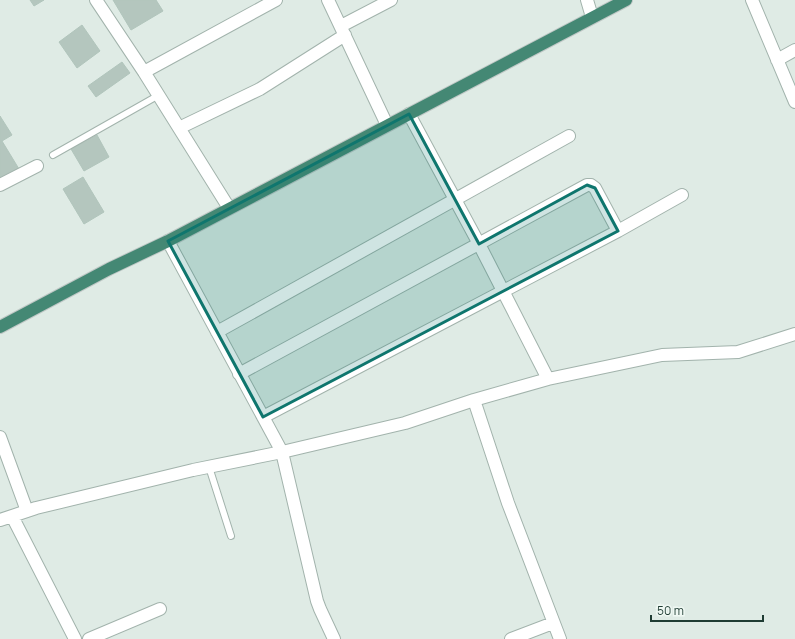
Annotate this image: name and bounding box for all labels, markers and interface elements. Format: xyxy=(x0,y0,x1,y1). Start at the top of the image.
scale bar xyxy=(651,597,763,623)
text: 50 m xyxy=(657,602,684,619)

